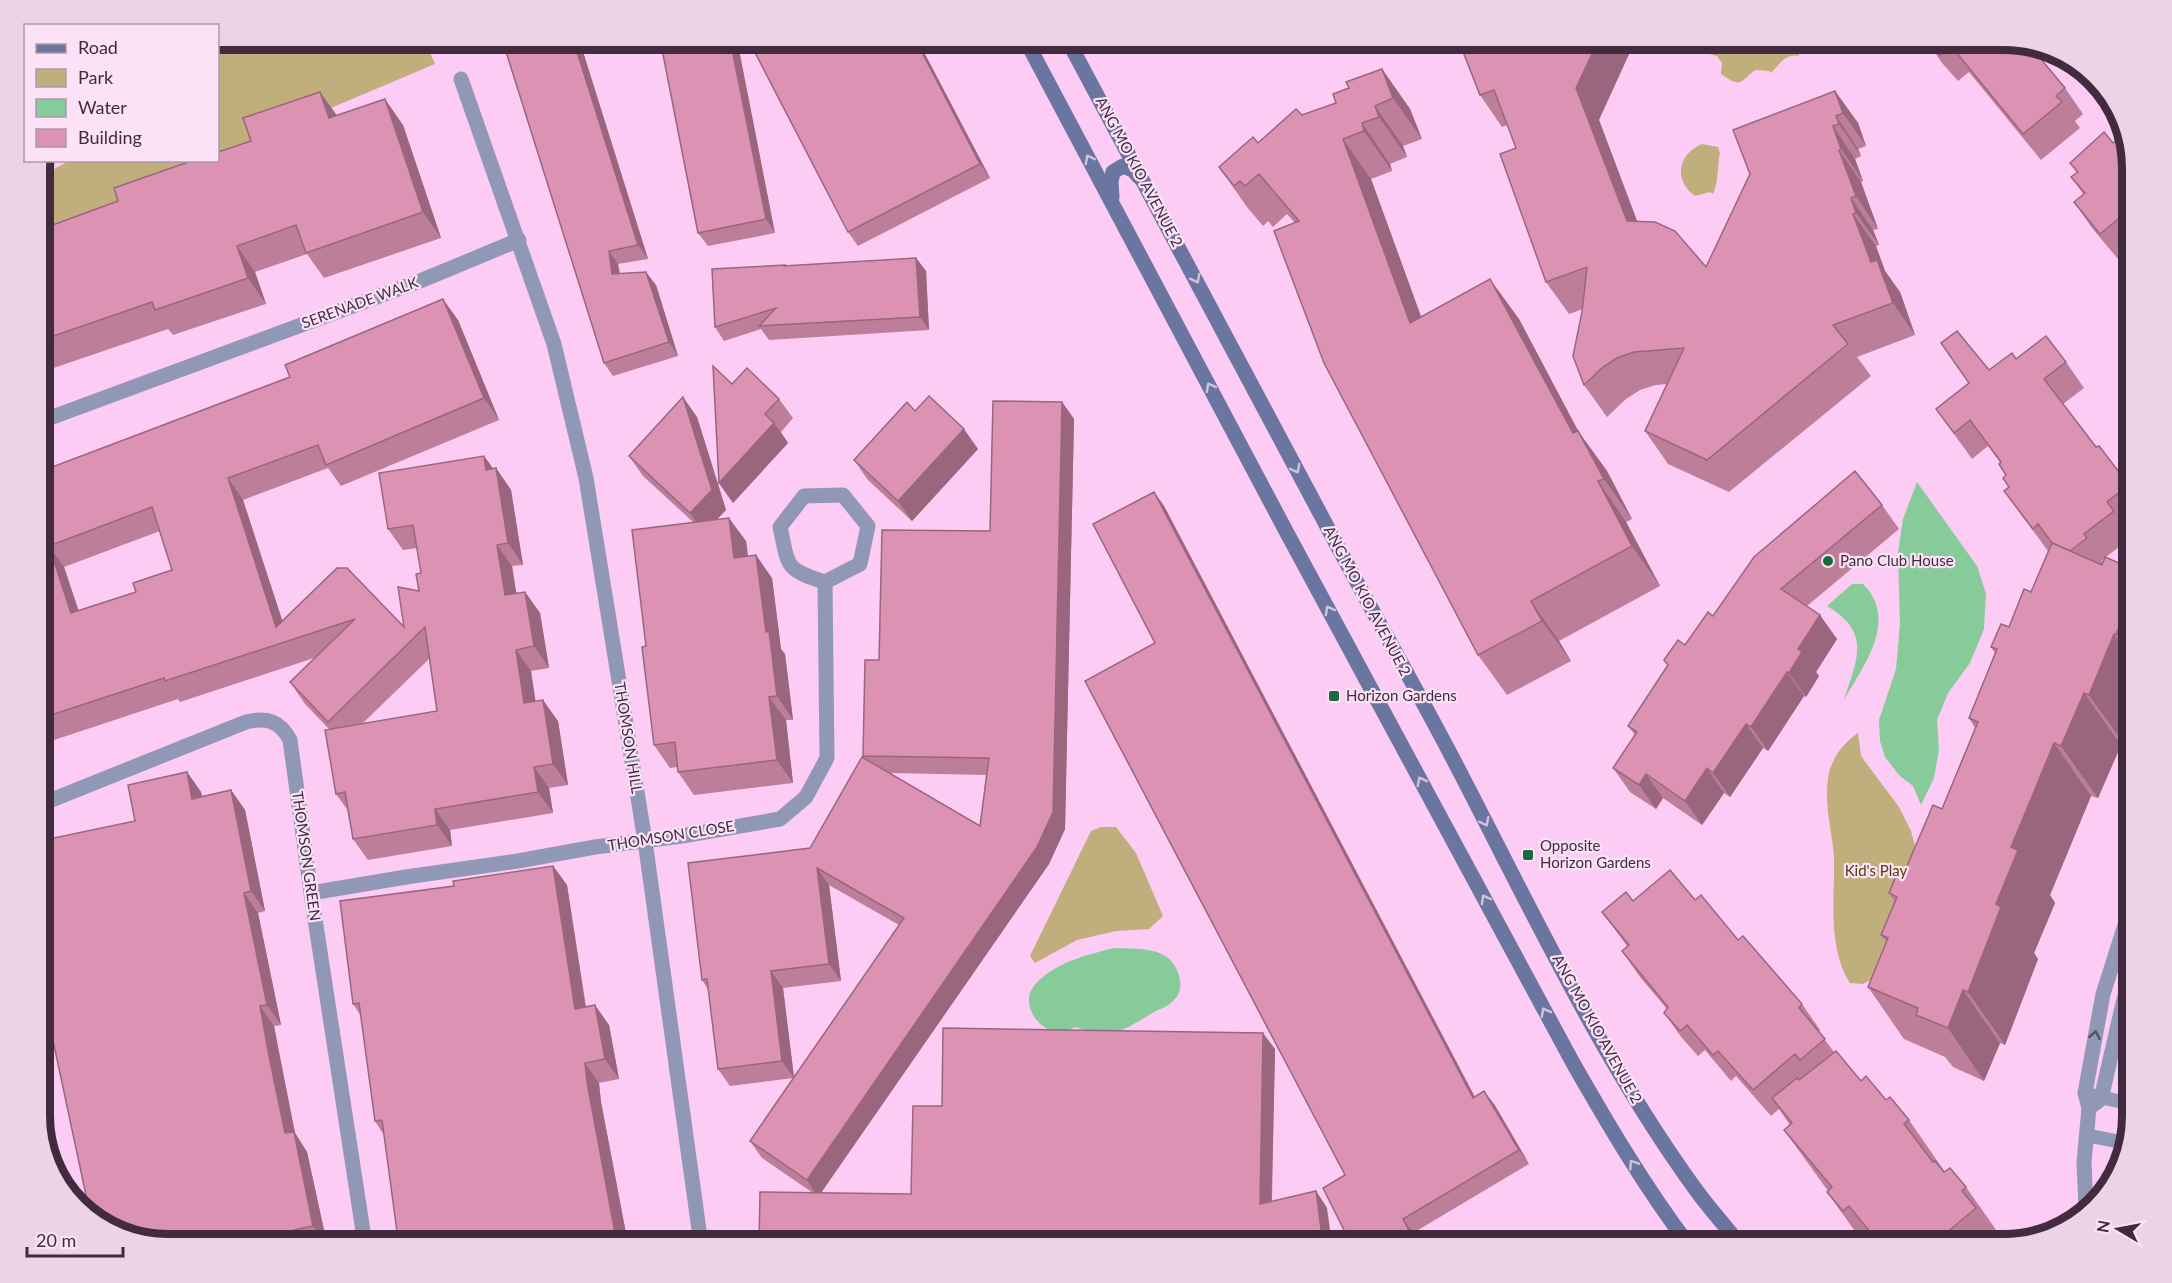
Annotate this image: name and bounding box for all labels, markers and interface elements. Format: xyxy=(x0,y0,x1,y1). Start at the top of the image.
legend xyxy=(24,24,219,162)
text: Road xyxy=(78,36,118,58)
text: Park xyxy=(78,66,114,88)
street label: ANG MO KIO AVENUE 2 xyxy=(1093,93,1187,250)
text: Water xyxy=(78,96,127,118)
text: Building xyxy=(78,126,142,148)
one-way arrow xyxy=(1085,155,1096,165)
street label: SERENADE WALK xyxy=(299,273,421,332)
one-way arrow xyxy=(1189,273,1200,283)
one-way arrow xyxy=(1206,382,1217,393)
one-way arrow xyxy=(1289,463,1300,473)
street label: ANG MO KIO AVENUE 2 xyxy=(1321,522,1415,679)
place label: Pano Club House xyxy=(1840,551,1954,569)
marker: Pano Club House xyxy=(1821,554,1835,568)
one-way arrow xyxy=(1325,605,1336,616)
street label: THOMSON HILL xyxy=(611,681,647,795)
place label: Horizon Gardens xyxy=(1346,686,1457,704)
marker: Horizon Gardens xyxy=(1327,689,1341,703)
one-way arrow xyxy=(1417,777,1428,788)
street label: THOMSON GREEN xyxy=(289,790,325,922)
street label: THOMSON CLOSE xyxy=(606,816,735,854)
one-way arrow xyxy=(1478,816,1489,827)
place label: Opposite Horizon Gardens xyxy=(1540,836,1651,871)
marker: Opposite Horizon Gardens xyxy=(1521,848,1535,862)
park label: Kid's Play xyxy=(1845,861,1908,879)
one-way arrow xyxy=(1481,895,1492,906)
street label: ANG MO KIO AVENUE 2 xyxy=(1549,951,1646,1106)
one-way arrow xyxy=(1541,1007,1552,1018)
one-way arrow xyxy=(2088,1031,2101,1041)
one-way arrow xyxy=(1629,1160,1640,1171)
north arrow xyxy=(2088,1199,2148,1259)
text: N xyxy=(2092,1219,2113,1234)
scale bar xyxy=(27,1220,123,1258)
text: 20 m xyxy=(36,1229,76,1251)

